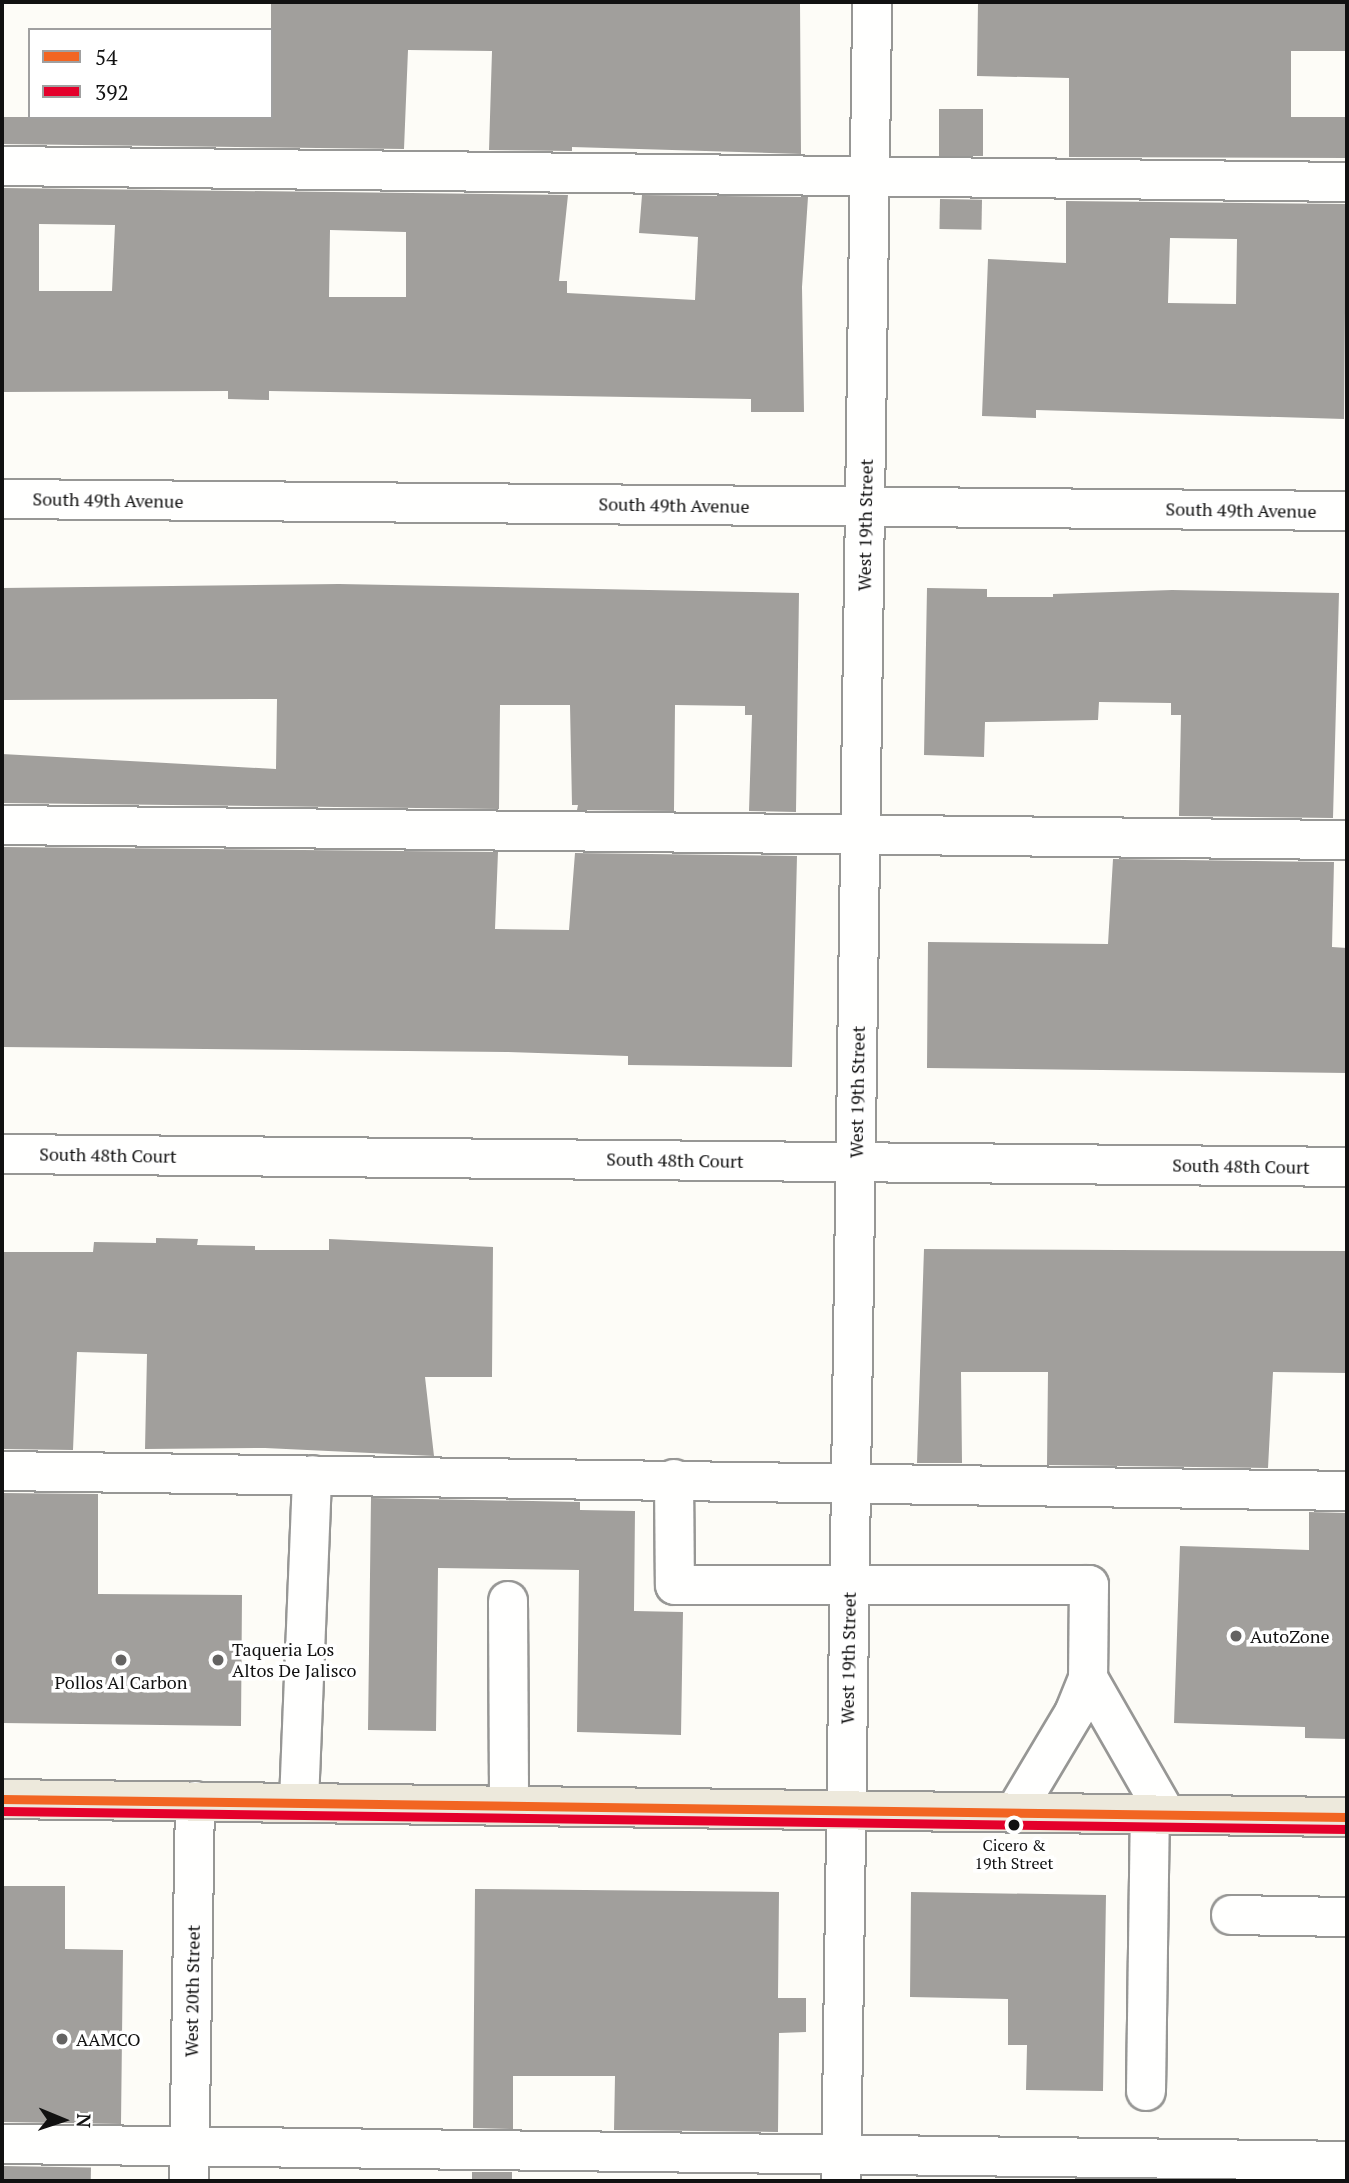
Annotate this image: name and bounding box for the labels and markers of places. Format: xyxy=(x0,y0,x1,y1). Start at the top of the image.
place label: AutoZone xyxy=(1250,1625,1330,1647)
marker: AutoZone xyxy=(1228,1628,1244,1644)
place label: Taqueria Los Altos De Jalisco xyxy=(232,1639,357,1682)
marker: Pollos Al Carbon xyxy=(113,1652,129,1668)
marker: Taqueria Los Altos De Jalisco xyxy=(210,1652,226,1668)
place label: Pollos Al Carbon xyxy=(54,1671,188,1693)
marker: Cicero & 19th Street xyxy=(1007,1818,1021,1832)
place label: Cicero & 19th Street xyxy=(975,1835,1053,1873)
place label: AAMCO xyxy=(76,2028,141,2050)
marker: AAMCO xyxy=(54,2031,70,2047)

